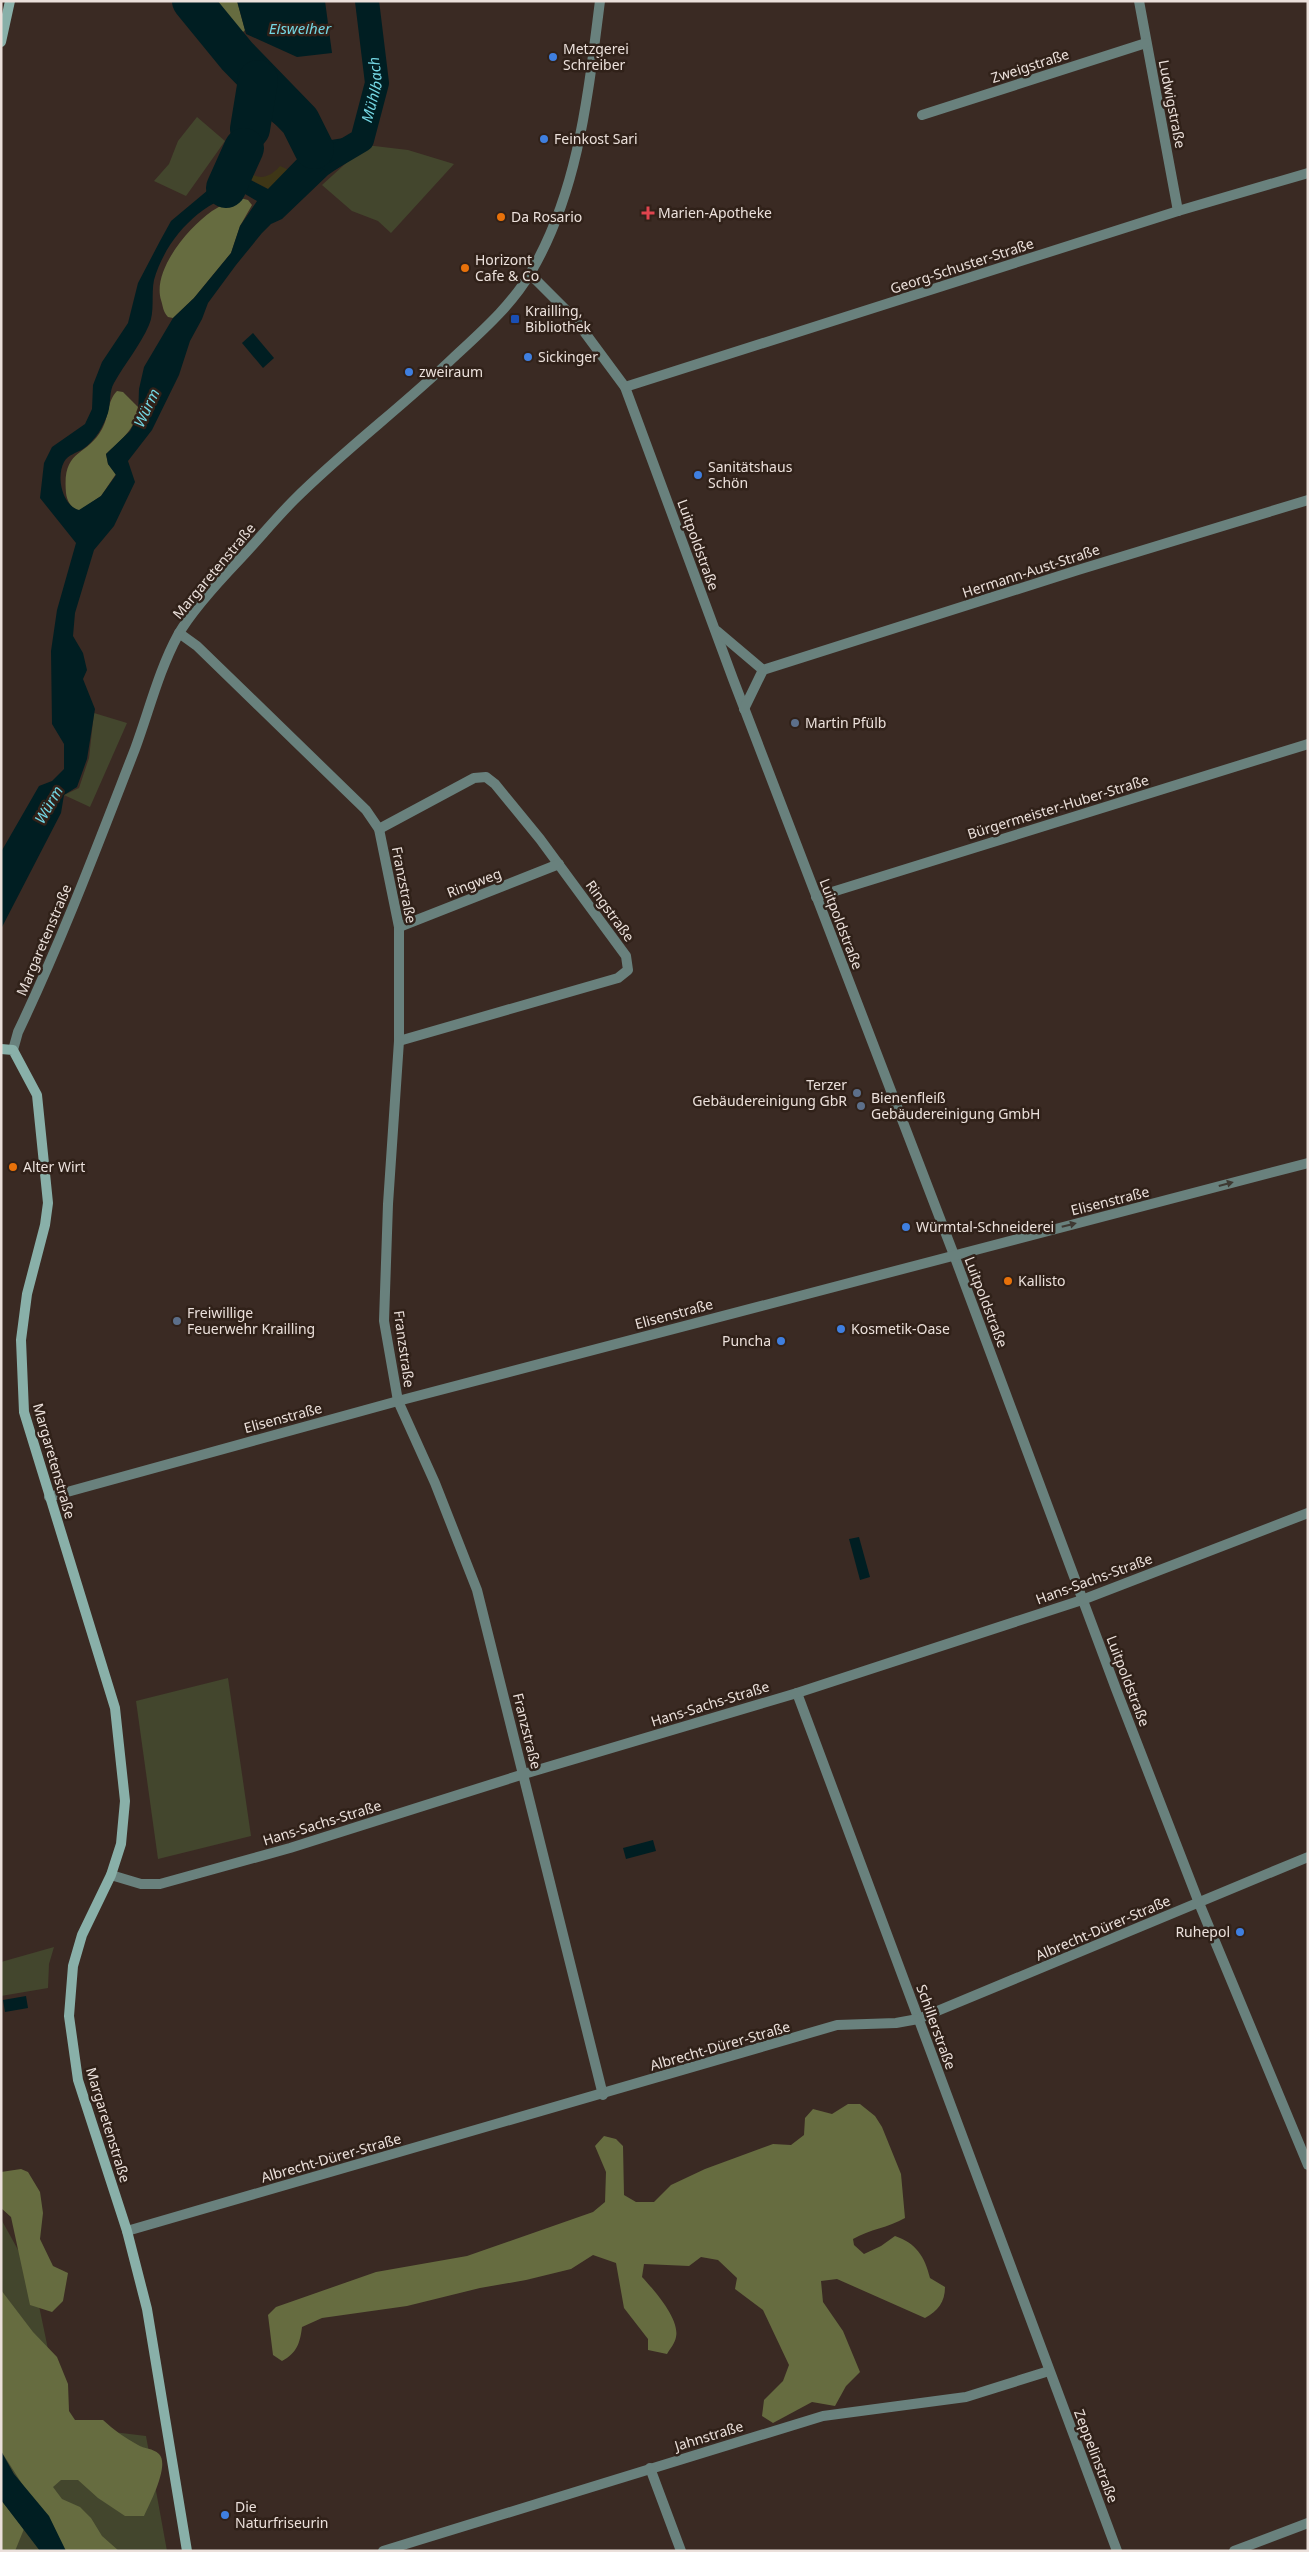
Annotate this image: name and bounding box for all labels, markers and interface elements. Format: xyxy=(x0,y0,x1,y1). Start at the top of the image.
water label: Eisweiher xyxy=(269,18,332,38)
place label: Metzgerei Schreiber xyxy=(563,39,629,74)
street label: Zweigstraße xyxy=(988,44,1071,87)
marker: Metzgerei Schreiber xyxy=(547,51,559,63)
water label: Mühlbach xyxy=(356,56,386,124)
street label: Ludwigstraße xyxy=(1155,58,1190,150)
place label: Feinkost Sari xyxy=(554,129,638,148)
marker: Feinkost Sari xyxy=(538,133,550,145)
place label: Marien-Apotheke xyxy=(658,203,772,222)
place label: Da Rosario xyxy=(511,207,582,226)
marker: Marien-Apotheke xyxy=(642,207,654,219)
marker: Da Rosario xyxy=(495,211,507,223)
street label: Georg-Schuster-Straße xyxy=(888,233,1036,298)
place label: Horizont Cafe & Co xyxy=(475,250,539,285)
marker: Horizont Cafe & Co xyxy=(459,262,471,274)
place label: Krailling, Bibliothek xyxy=(525,301,592,336)
marker: Krailling, Bibliothek xyxy=(509,313,521,325)
place label: Sickinger xyxy=(538,347,598,366)
marker: Sickinger xyxy=(522,351,534,363)
place label: zweiraum xyxy=(419,362,483,381)
marker: zweiraum xyxy=(403,366,415,378)
water label: Würm xyxy=(128,385,164,430)
place label: Sanitätshaus Schön xyxy=(708,457,793,492)
marker: Sanitätshaus Schön xyxy=(692,469,704,481)
street label: Luitpoldstraße xyxy=(673,497,724,593)
street label: Margaretenstraße xyxy=(168,519,259,623)
street label: Hermann-Aust-Straße xyxy=(960,539,1102,602)
place label: Martin Pfülb xyxy=(805,713,886,732)
marker: Martin Pfülb xyxy=(789,717,801,729)
street label: Bürgermeister-Huber-Straße xyxy=(965,770,1151,843)
water label: Würm xyxy=(29,782,67,827)
street label: Franzstraße xyxy=(388,845,421,925)
street label: Ringweg xyxy=(444,863,504,902)
street label: Ringstraße xyxy=(582,876,639,945)
street label: Luitpoldstraße xyxy=(815,876,868,972)
street label: Margaretenstraße xyxy=(11,881,76,999)
place label: Terzer Gebäudereinigung GbR xyxy=(692,1075,847,1110)
marker: Terzer Gebäudereinigung GbR xyxy=(851,1087,863,1099)
place label: Bienenfleiß Gebäudereinigung GmbH xyxy=(871,1088,1040,1123)
marker: Bienenfleiß Gebäudereinigung GmbH xyxy=(855,1100,867,1112)
place label: Alter Wirt xyxy=(23,1157,85,1176)
marker: Alter Wirt xyxy=(7,1161,19,1173)
one-way arrow xyxy=(1218,1180,1233,1188)
street label: Elisenstraße xyxy=(1069,1182,1151,1219)
place label: Würmtal-Schneiderei xyxy=(916,1217,1054,1236)
marker: Würmtal-Schneiderei xyxy=(900,1221,912,1233)
one-way arrow xyxy=(1061,1221,1076,1229)
street label: Luitpoldstraße xyxy=(960,1254,1013,1350)
place label: Kallisto xyxy=(1018,1271,1066,1290)
marker: Kallisto xyxy=(1002,1275,1014,1287)
street label: Elisenstraße xyxy=(633,1294,715,1333)
place label: Freiwillige Feuerwehr Krailling xyxy=(187,1303,315,1338)
street label: Franzstraße xyxy=(390,1309,419,1389)
marker: Freiwillige Feuerwehr Krailling xyxy=(171,1315,183,1327)
place label: Kosmetik-Oase xyxy=(851,1319,950,1338)
marker: Kosmetik-Oase xyxy=(835,1323,847,1335)
place label: Puncha xyxy=(722,1331,771,1350)
marker: Puncha xyxy=(775,1335,787,1347)
street label: Elisenstraße xyxy=(242,1398,324,1437)
street label: Margaretenstraße xyxy=(29,1401,80,1521)
street label: Hans-Sachs-Straße xyxy=(1033,1549,1155,1608)
street label: Luitpoldstraße xyxy=(1102,1633,1155,1729)
street label: Hans-Sachs-Straße xyxy=(648,1676,772,1731)
street label: Franzstraße xyxy=(509,1691,546,1771)
street label: Hans-Sachs-Straße xyxy=(260,1795,384,1850)
street label: Albrecht-Dürer-Straße xyxy=(1032,1890,1173,1965)
place label: Ruhepol xyxy=(1175,1922,1230,1941)
marker: Ruhepol xyxy=(1234,1926,1246,1938)
street label: Schillerstraße xyxy=(912,1982,961,2072)
street label: Albrecht-Dürer-Straße xyxy=(648,2016,792,2075)
street label: Margaretenstraße xyxy=(82,2065,135,2185)
street label: Albrecht-Dürer-Straße xyxy=(259,2128,403,2187)
street label: Zeppelinstraße xyxy=(1070,2406,1123,2505)
street label: Jahnstraße xyxy=(670,2416,746,2456)
place label: Die Naturfriseurin xyxy=(235,2497,329,2532)
marker: Die Naturfriseurin xyxy=(219,2509,231,2521)

